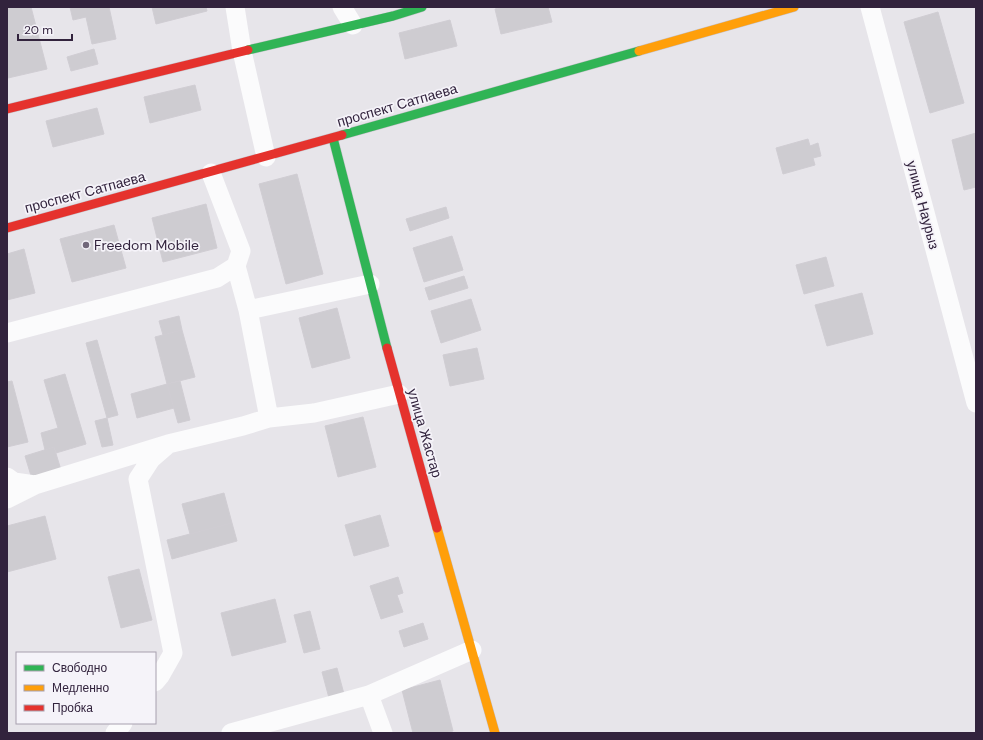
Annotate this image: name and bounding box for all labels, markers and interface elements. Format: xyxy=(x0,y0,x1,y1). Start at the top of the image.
scale bar xyxy=(18,16,72,42)
text: 20 m xyxy=(24,22,53,38)
street label: проспект Сатпаева xyxy=(335,79,459,131)
street label: улица Наурыз xyxy=(903,159,943,251)
street label: проспект Сатпаева xyxy=(23,167,148,217)
place label: Freedom Mobile xyxy=(94,236,199,254)
marker: Freedom Mobile xyxy=(81,240,91,250)
street label: улица Жастар xyxy=(404,386,446,480)
legend xyxy=(16,652,156,724)
text: Свободно xyxy=(52,660,107,676)
text: Медленно xyxy=(52,680,109,696)
text: Пробка xyxy=(52,700,93,716)

